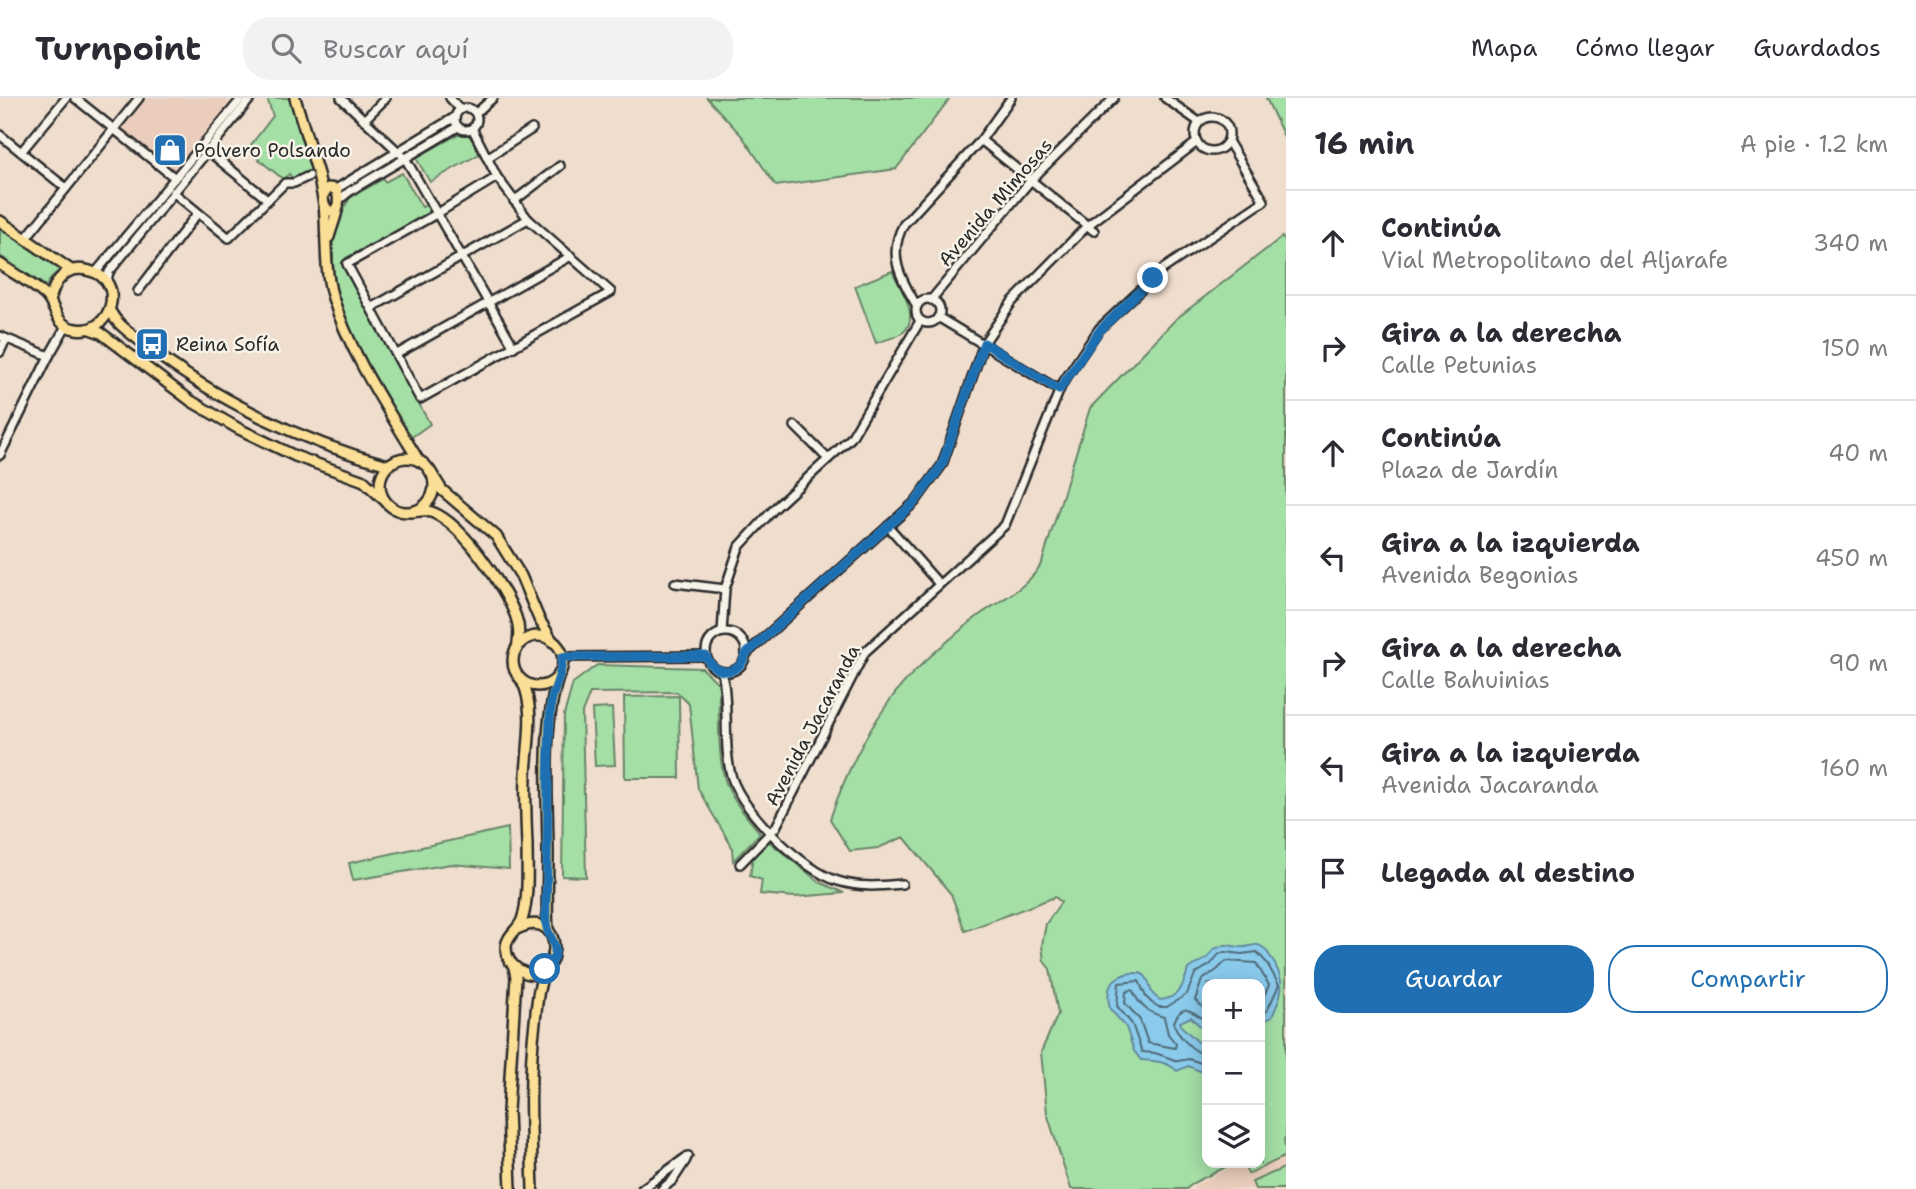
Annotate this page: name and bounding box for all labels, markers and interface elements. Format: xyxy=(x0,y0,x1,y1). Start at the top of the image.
search box xyxy=(243,17,733,80)
text: Turnpoint xyxy=(35,26,201,71)
icon: search xyxy=(267,29,305,67)
text: Buscar aquí xyxy=(323,31,469,66)
text: Mapa xyxy=(1471,32,1537,64)
text: Cómo llegar xyxy=(1575,32,1715,64)
text: Guardados xyxy=(1753,32,1881,64)
text: 16 min xyxy=(1314,123,1414,164)
text: A pie · 1.2 km xyxy=(1740,129,1888,159)
shop icon: Polvero Polsando xyxy=(151,131,189,169)
street label: Avenida Mimosas xyxy=(933,133,1058,272)
place label: Polvero Polsando xyxy=(194,138,351,163)
text: Continúa xyxy=(1381,210,1501,245)
icon: ahead xyxy=(1314,224,1352,262)
text: 340 m xyxy=(1813,228,1888,258)
text: Vial Metropolitano del Aljarafe xyxy=(1381,245,1729,275)
route end xyxy=(1137,262,1168,293)
text: Gira a la derecha xyxy=(1381,315,1622,350)
bus stop icon: Reina Sofía xyxy=(133,325,171,363)
icon: right xyxy=(1314,329,1352,367)
place label: Reina Sofía xyxy=(176,332,279,357)
text: 150 m xyxy=(1821,333,1888,363)
text: Calle Petunias xyxy=(1381,350,1537,380)
text: Continúa xyxy=(1381,420,1501,455)
icon: ahead xyxy=(1314,434,1352,472)
text: 40 m xyxy=(1828,438,1888,468)
text: Plaza de Jardín xyxy=(1381,455,1558,485)
text: Gira a la izquierda xyxy=(1381,525,1640,560)
icon: left xyxy=(1314,539,1352,577)
text: 450 m xyxy=(1815,543,1888,573)
text: Avenida Begonias xyxy=(1381,560,1579,590)
text: Gira a la derecha xyxy=(1381,630,1622,665)
street label: Avenida Jacaranda xyxy=(759,640,866,810)
icon: right xyxy=(1314,644,1352,682)
text: 90 m xyxy=(1828,648,1888,678)
text: Calle Bahuinias xyxy=(1381,665,1550,695)
text: Gira a la izquierda xyxy=(1381,735,1640,770)
icon: left xyxy=(1314,749,1352,787)
text: 160 m xyxy=(1820,753,1888,783)
text: Avenida Jacaranda xyxy=(1381,770,1598,800)
icon: arrive xyxy=(1314,854,1352,892)
text: Llegada al destino xyxy=(1381,855,1635,890)
button: Guardar xyxy=(1314,945,1594,1013)
button: Compartir xyxy=(1608,945,1888,1013)
route start xyxy=(529,953,560,984)
map controls xyxy=(1202,979,1265,1168)
button: + xyxy=(1202,979,1265,1042)
button: − xyxy=(1202,1042,1265,1105)
button: layers xyxy=(1202,1105,1265,1168)

